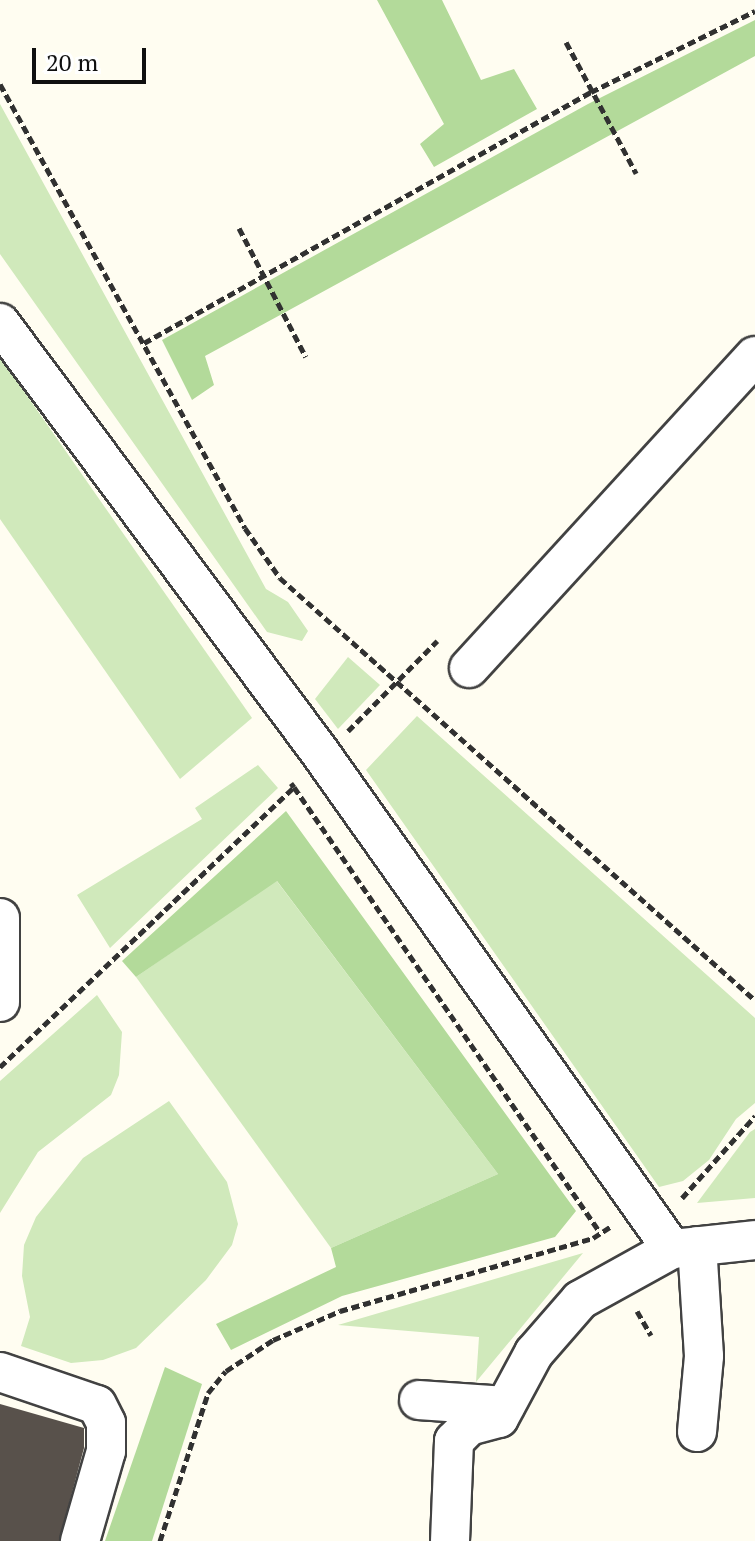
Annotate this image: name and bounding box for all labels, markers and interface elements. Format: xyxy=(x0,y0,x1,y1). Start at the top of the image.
scale bar xyxy=(36,32,150,82)
text: 20 m xyxy=(46,46,98,78)

